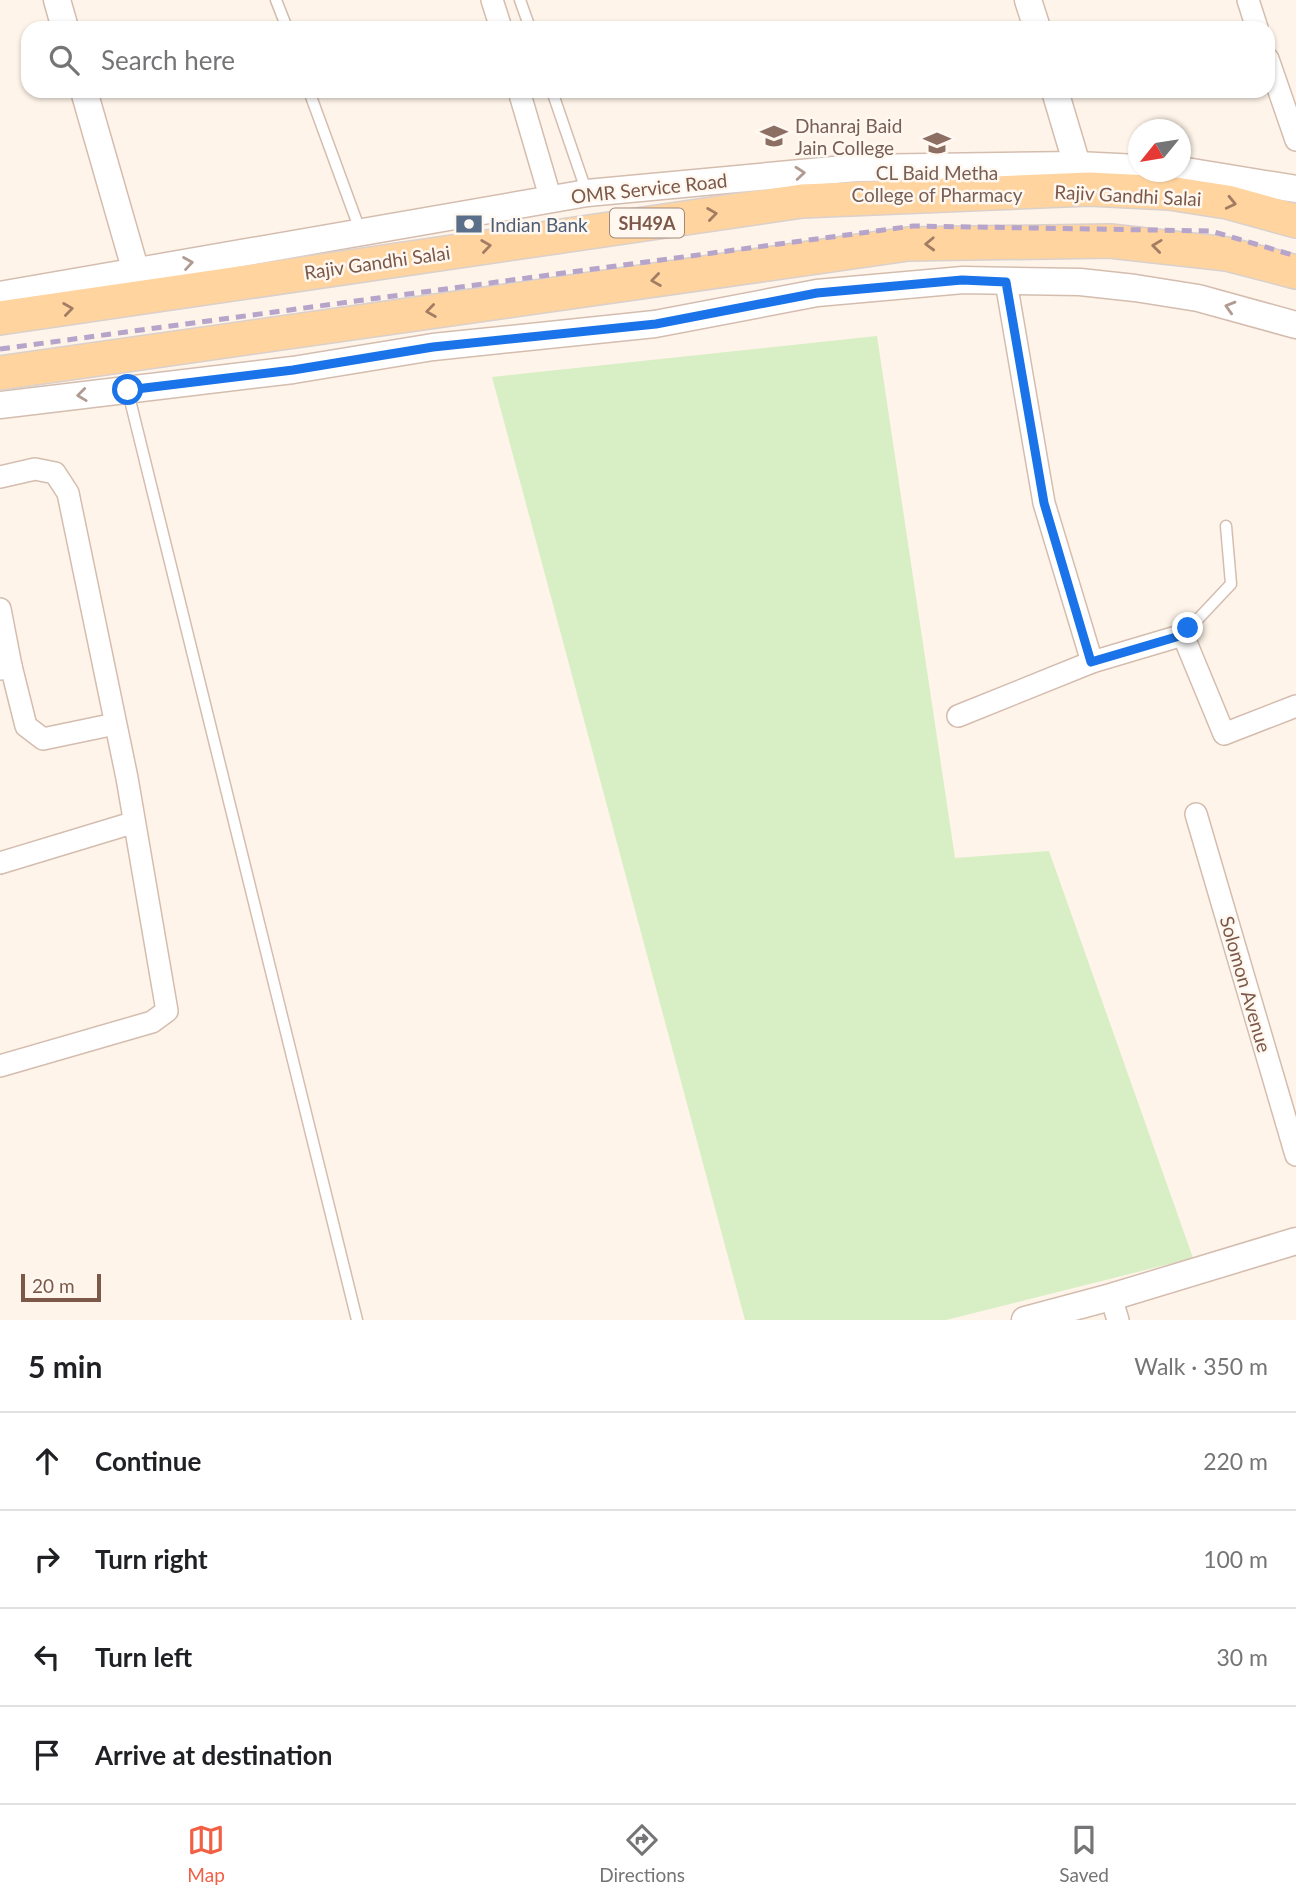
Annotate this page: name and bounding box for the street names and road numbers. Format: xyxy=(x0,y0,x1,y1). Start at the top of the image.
street label: OMR Service Road xyxy=(570,168,728,208)
street label: Rajiv Gandhi Salai xyxy=(1054,180,1202,210)
road number: SH49A xyxy=(610,208,684,238)
street label: Rajiv Gandhi Salai xyxy=(303,240,451,284)
street label: Solomon Avenue xyxy=(1216,913,1276,1055)

